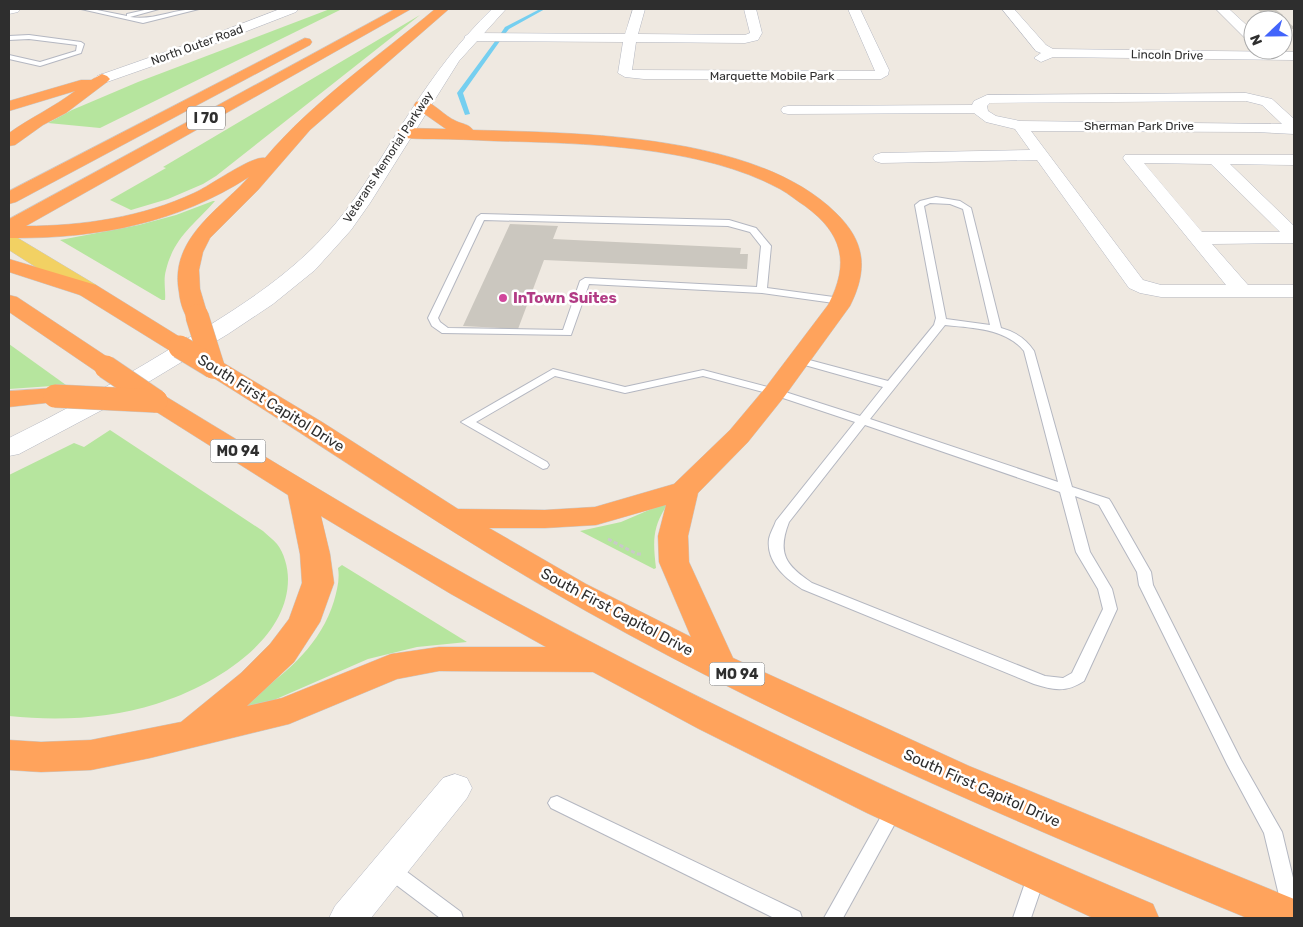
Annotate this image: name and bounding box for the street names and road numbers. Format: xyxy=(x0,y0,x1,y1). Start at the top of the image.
street label: North Outer Road xyxy=(149,22,245,68)
street label: Lincoln Drive xyxy=(1131,47,1204,63)
street label: Marquette Mobile Park xyxy=(710,69,835,83)
street label: Veterans Memorial Parkway xyxy=(340,88,436,225)
road number: I 70 xyxy=(187,106,225,130)
street label: Sherman Park Drive xyxy=(1084,119,1194,133)
street label: South First Capitol Drive xyxy=(194,350,348,456)
road number: MO 94 xyxy=(210,440,266,462)
street label: South First Capitol Drive xyxy=(538,564,696,660)
road number: MO 94 xyxy=(710,662,764,686)
street label: South First Capitol Drive xyxy=(901,745,1063,831)

